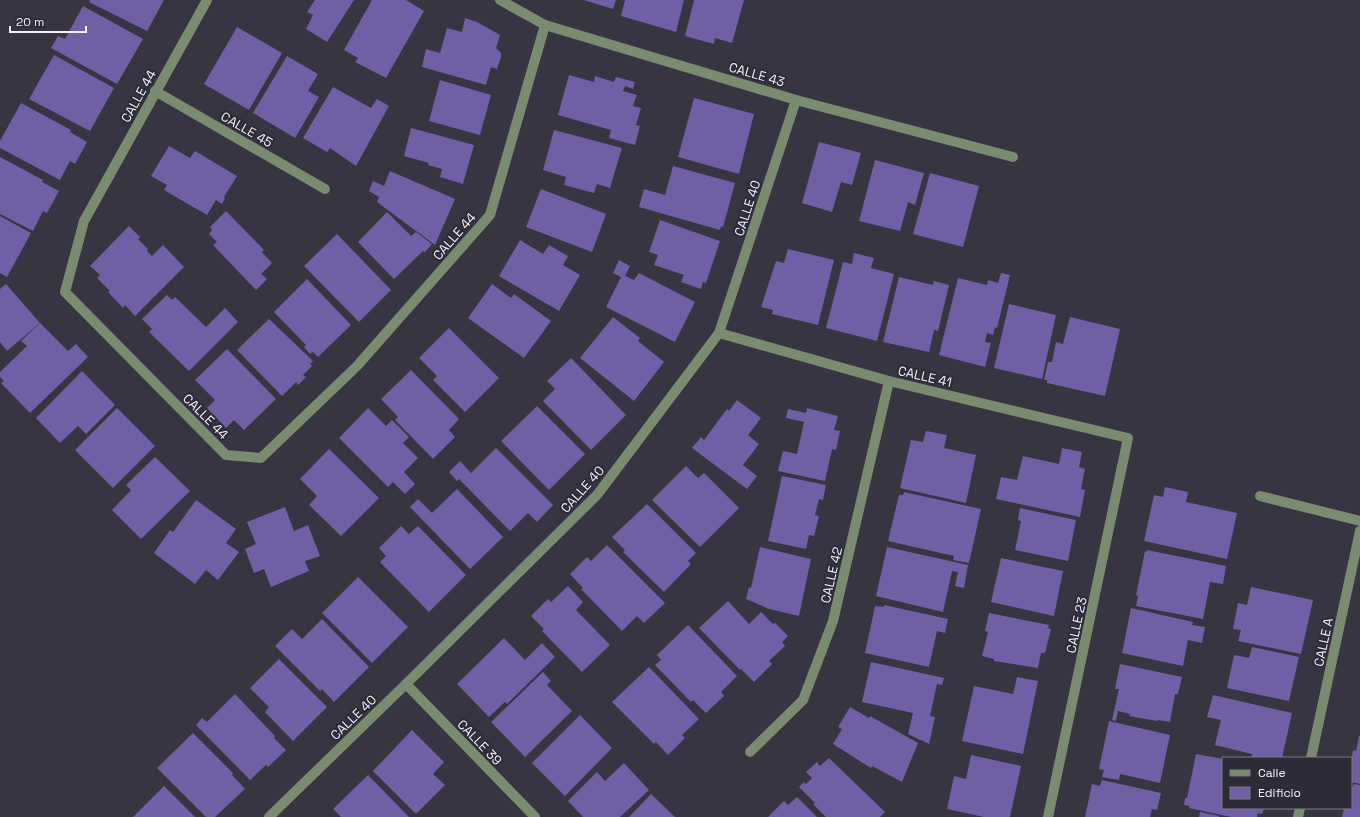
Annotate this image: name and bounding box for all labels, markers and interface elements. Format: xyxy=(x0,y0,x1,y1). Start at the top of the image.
scale bar xyxy=(10,8,86,34)
text: 20 m xyxy=(16,14,44,30)
street label: CALLE 43 xyxy=(727,58,787,91)
street label: CALLE 44 xyxy=(117,67,160,126)
street label: CALLE 45 xyxy=(218,108,276,151)
street label: CALLE 40 xyxy=(730,178,764,238)
street label: CALLE 44 xyxy=(429,209,480,264)
street label: CALLE 41 xyxy=(896,362,953,391)
street label: CALLE 44 xyxy=(179,390,232,443)
street label: CALLE 40 xyxy=(557,462,608,516)
street label: CALLE 42 xyxy=(817,545,846,605)
street label: CALLE 23 xyxy=(1062,595,1091,655)
street label: CALLE A xyxy=(1310,616,1337,668)
street label: CALLE 40 xyxy=(327,691,380,744)
street label: CALLE 39 xyxy=(454,716,506,769)
legend xyxy=(1222,757,1352,809)
text: Calle xyxy=(1258,765,1286,781)
text: Edificio xyxy=(1258,785,1301,801)

